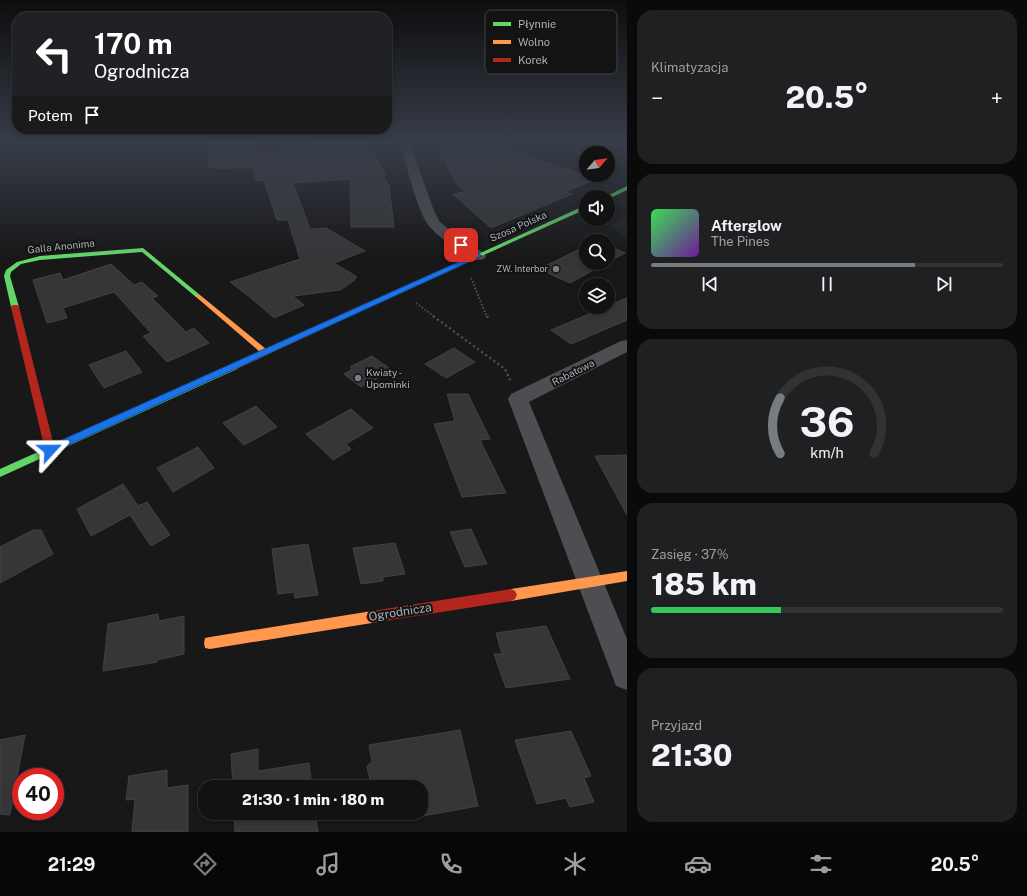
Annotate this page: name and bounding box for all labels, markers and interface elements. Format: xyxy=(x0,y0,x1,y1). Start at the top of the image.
legend xyxy=(485,10,617,74)
text: Płynnie xyxy=(518,18,556,30)
text: 170 m xyxy=(94,27,173,60)
icon: left xyxy=(28,28,80,80)
text: Wolno xyxy=(518,36,550,48)
text: Korek xyxy=(518,54,548,66)
text: Klimatyzacja xyxy=(651,60,728,75)
text: Ogrodnicza xyxy=(94,61,189,82)
text: 20.5° xyxy=(785,79,869,115)
text: − xyxy=(651,85,663,111)
text: + xyxy=(991,85,1003,111)
icon: arrive xyxy=(81,104,103,126)
text: Potem xyxy=(28,107,73,124)
north arrow xyxy=(579,146,615,182)
map controls xyxy=(579,146,615,314)
button: sound xyxy=(579,190,615,226)
street label: Szosa Polska xyxy=(488,208,548,244)
text: Afterglow xyxy=(711,217,782,234)
pin xyxy=(444,228,478,262)
icon: arrive xyxy=(450,234,472,256)
button: search xyxy=(579,234,615,270)
text: The Pines xyxy=(711,234,770,249)
street label: Galla Anonima xyxy=(27,236,95,256)
place label: ZW. Interbor xyxy=(496,263,548,274)
marker: ZW. Interbor xyxy=(551,264,561,274)
icon: previous xyxy=(699,273,721,295)
icon: pause xyxy=(816,273,838,295)
icon: next xyxy=(933,273,955,295)
button: layers xyxy=(579,278,615,314)
street label: Rabatowa xyxy=(550,356,596,388)
place label: Kwiaty - Upominki xyxy=(366,366,410,390)
marker: Kwiaty - Upominki xyxy=(353,373,363,383)
text: 36 xyxy=(799,397,855,446)
position arrow xyxy=(29,429,71,471)
text: km/h xyxy=(810,444,844,461)
text: Zasięg · 37% xyxy=(651,547,728,562)
text: 185 km xyxy=(651,566,757,602)
street label: Ogrodnicza xyxy=(368,600,432,624)
text: Przyjazd xyxy=(651,718,702,733)
text: 21:30 xyxy=(651,737,733,773)
speed limit sign: 40 xyxy=(12,768,64,820)
text: 21:30 · 1 min · 180 m xyxy=(242,791,384,808)
icon: directions xyxy=(191,850,219,878)
icon: music xyxy=(314,850,342,878)
icon: phone xyxy=(437,850,465,878)
icon: climate xyxy=(561,850,589,878)
icon: car xyxy=(684,850,712,878)
icon: filters xyxy=(807,850,835,878)
text: 21:29 xyxy=(48,854,95,875)
text: 20.5° xyxy=(931,854,979,875)

